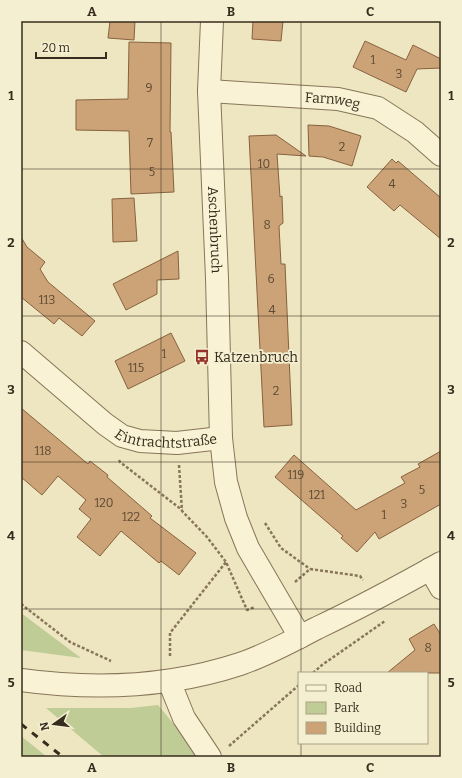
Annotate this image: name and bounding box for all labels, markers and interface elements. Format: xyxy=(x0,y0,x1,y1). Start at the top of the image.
text: A xyxy=(87,4,97,19)
text: B xyxy=(227,4,235,19)
text: C xyxy=(366,4,374,19)
scale bar xyxy=(36,34,106,60)
text: 20 m xyxy=(42,41,71,55)
house number: 1 xyxy=(371,53,376,67)
house number: 3 xyxy=(396,67,403,81)
house number: 9 xyxy=(145,81,153,95)
text: 1 xyxy=(8,88,14,103)
text: 1 xyxy=(448,88,454,103)
street label: Farnweg xyxy=(304,89,362,113)
house number: 7 xyxy=(147,136,153,150)
house number: 2 xyxy=(339,140,345,154)
house number: 10 xyxy=(258,157,270,171)
house number: 5 xyxy=(149,165,155,179)
house number: 4 xyxy=(388,177,396,191)
street label: Aschenbruch xyxy=(204,186,225,274)
house number: 8 xyxy=(263,218,271,232)
text: 2 xyxy=(7,235,15,250)
text: 2 xyxy=(447,235,455,250)
house number: 6 xyxy=(267,272,275,286)
house number: 113 xyxy=(39,293,55,307)
house number: 4 xyxy=(268,303,276,317)
house number: 1 xyxy=(162,347,167,361)
bus stop icon: Katzenbruch xyxy=(193,348,211,366)
place label: Katzenbruch xyxy=(214,349,298,366)
house number: 115 xyxy=(128,361,144,375)
text: 3 xyxy=(7,382,15,397)
text: 3 xyxy=(447,382,455,397)
house number: 2 xyxy=(273,384,279,398)
street label: Eintrachtstraße xyxy=(111,426,218,452)
house number: 118 xyxy=(35,444,51,458)
house number: 119 xyxy=(288,468,304,482)
house number: 5 xyxy=(419,483,425,497)
house number: 121 xyxy=(309,488,325,502)
house number: 120 xyxy=(94,496,114,510)
house number: 3 xyxy=(401,497,408,511)
house number: 1 xyxy=(382,508,387,522)
house number: 122 xyxy=(122,510,140,524)
text: 4 xyxy=(7,528,15,543)
text: 4 xyxy=(447,528,455,543)
house number: 8 xyxy=(424,641,432,655)
legend xyxy=(298,672,428,744)
text: 5 xyxy=(7,675,15,690)
text: 5 xyxy=(447,675,455,690)
text: Road xyxy=(334,681,362,695)
text: Park xyxy=(334,701,360,715)
north arrow xyxy=(34,704,74,744)
text: N xyxy=(37,720,52,732)
text: Building xyxy=(334,721,381,735)
text: A xyxy=(87,760,97,775)
text: B xyxy=(227,760,235,775)
text: C xyxy=(366,760,374,775)

